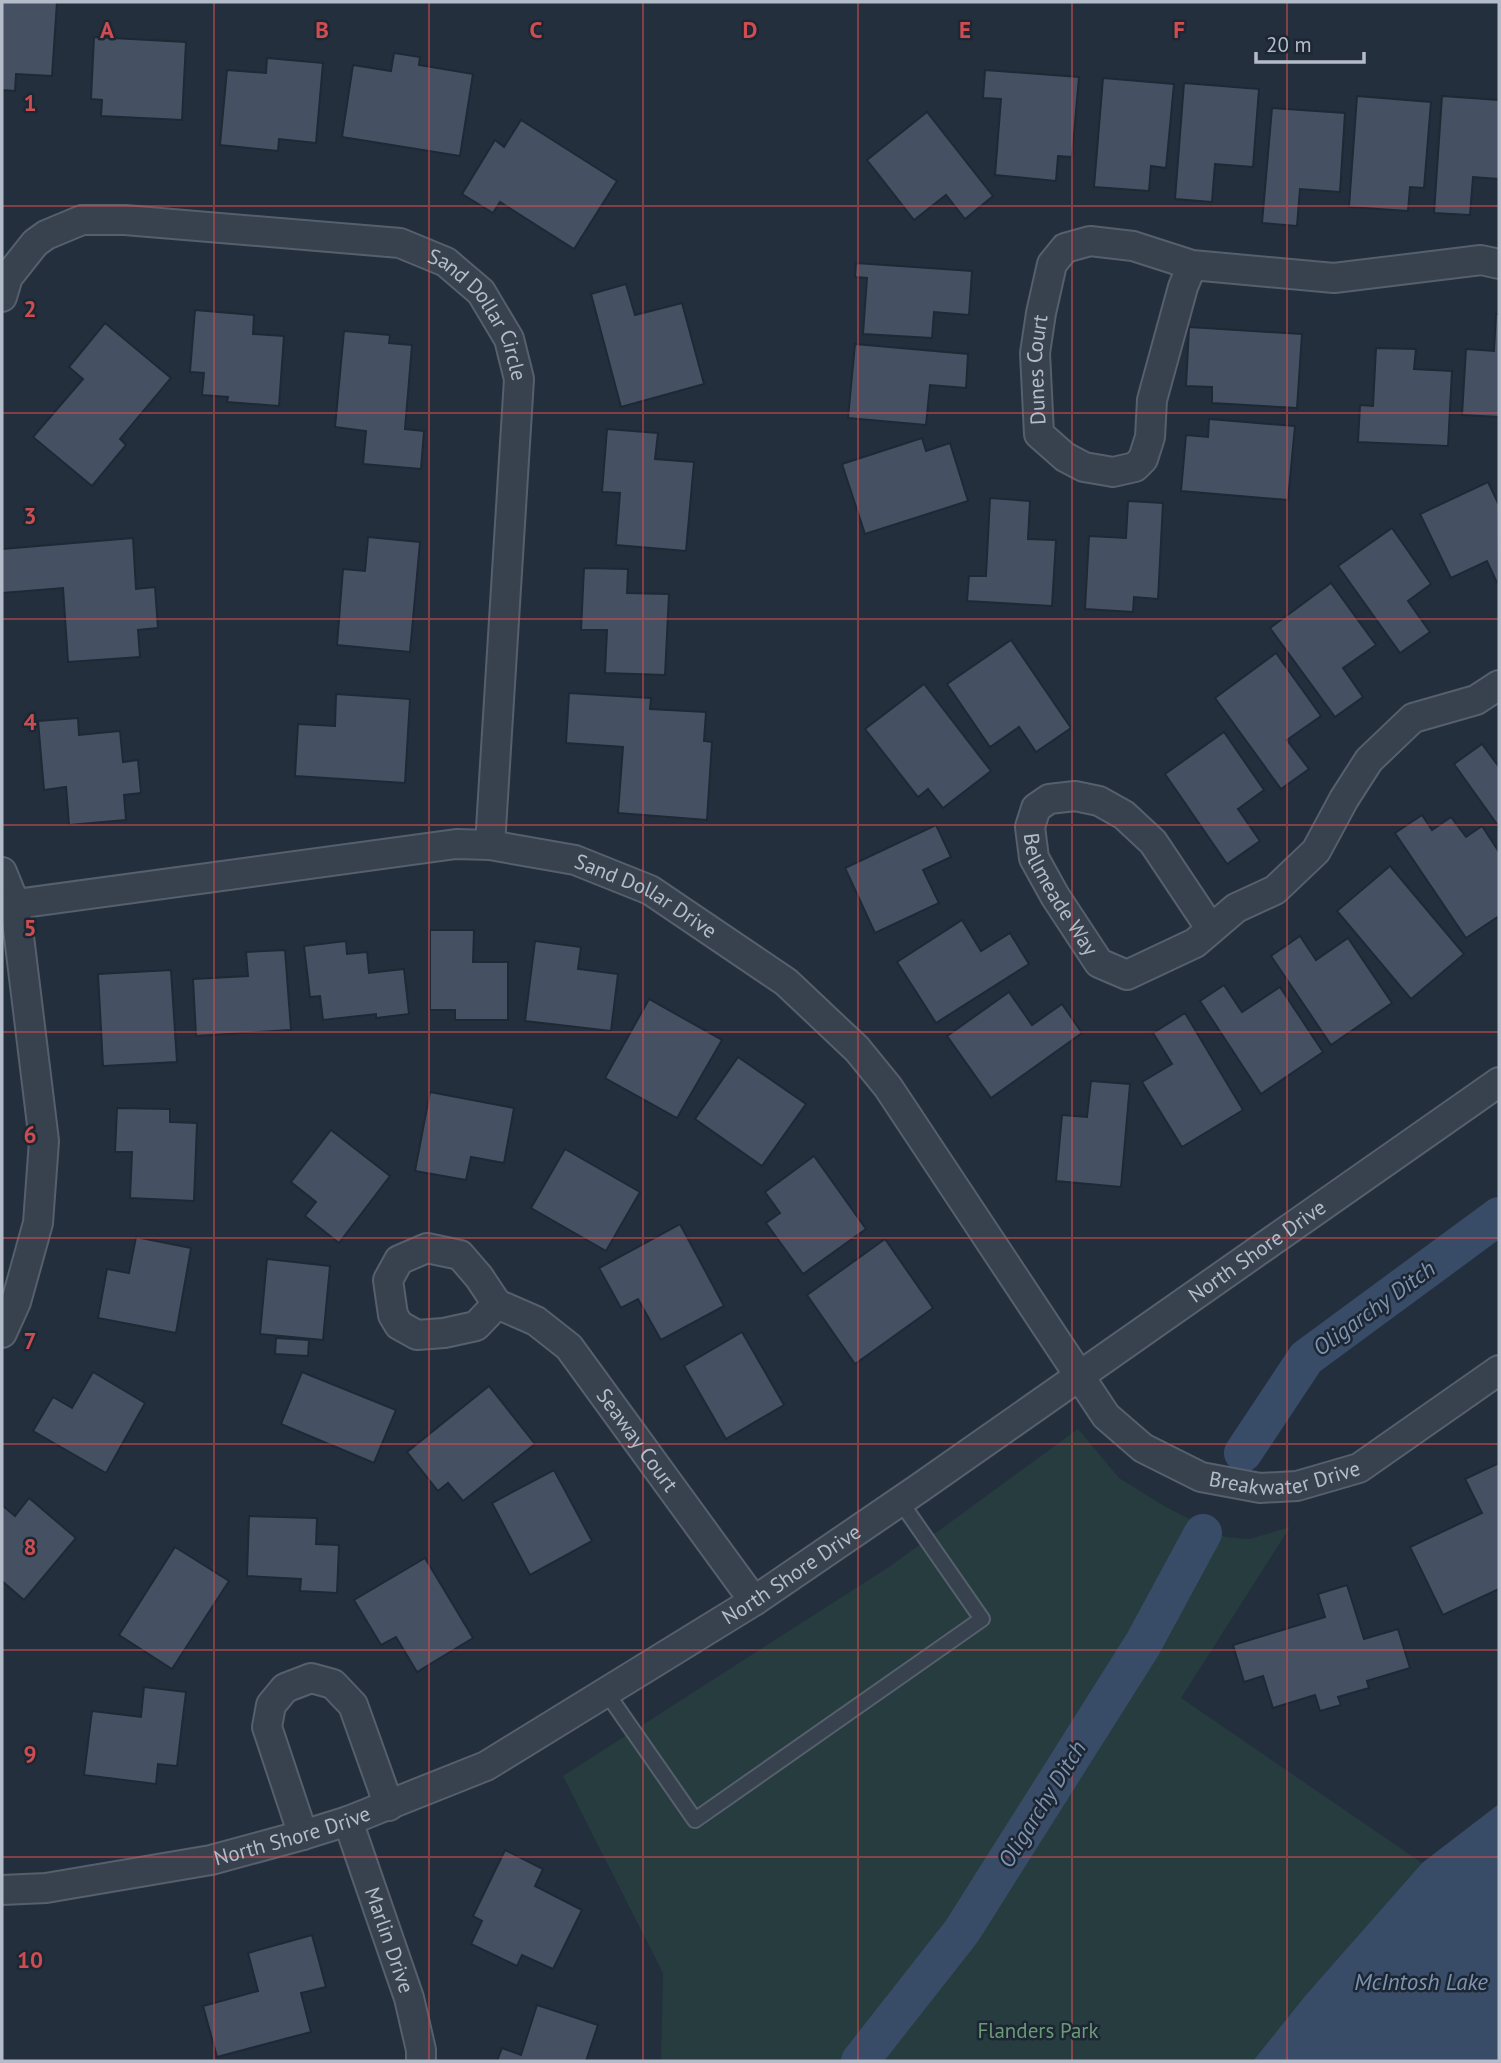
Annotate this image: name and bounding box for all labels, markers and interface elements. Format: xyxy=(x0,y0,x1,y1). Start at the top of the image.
text: A xyxy=(100,15,114,44)
text: B xyxy=(315,15,329,44)
text: C xyxy=(530,15,543,44)
text: D xyxy=(743,15,757,44)
text: E xyxy=(959,15,971,44)
text: F xyxy=(1173,15,1185,44)
scale bar xyxy=(1256,21,1364,65)
text: 20 m xyxy=(1266,31,1312,58)
text: 1 xyxy=(23,88,37,117)
street label: Sand Dollar Circle xyxy=(424,242,533,383)
text: 2 xyxy=(23,294,37,323)
street label: Dunes Court xyxy=(1021,313,1054,426)
text: 3 xyxy=(23,501,37,530)
text: 4 xyxy=(23,707,37,736)
street label: Bellmeade Way xyxy=(1018,831,1105,961)
street label: Sand Dollar Drive xyxy=(571,847,722,944)
text: 5 xyxy=(23,913,37,942)
text: 6 xyxy=(23,1120,37,1149)
street label: North Shore Drive xyxy=(1183,1193,1331,1308)
water label: Oligarchy Ditch xyxy=(1307,1253,1441,1362)
text: 7 xyxy=(23,1326,37,1355)
street label: Seaway Court xyxy=(591,1383,684,1497)
street label: Breakwater Drive xyxy=(1207,1454,1363,1501)
street label: North Shore Drive xyxy=(717,1518,866,1630)
text: 8 xyxy=(23,1532,37,1561)
water label: Oligarchy Ditch xyxy=(991,1735,1092,1873)
text: 9 xyxy=(23,1739,37,1768)
street label: North Shore Drive xyxy=(211,1799,374,1872)
street label: Marlin Drive xyxy=(359,1883,420,1996)
text: 10 xyxy=(17,1945,43,1974)
water label: McIntosh Lake xyxy=(1354,1967,1488,1996)
park label: Flanders Park xyxy=(977,2017,1099,2044)

